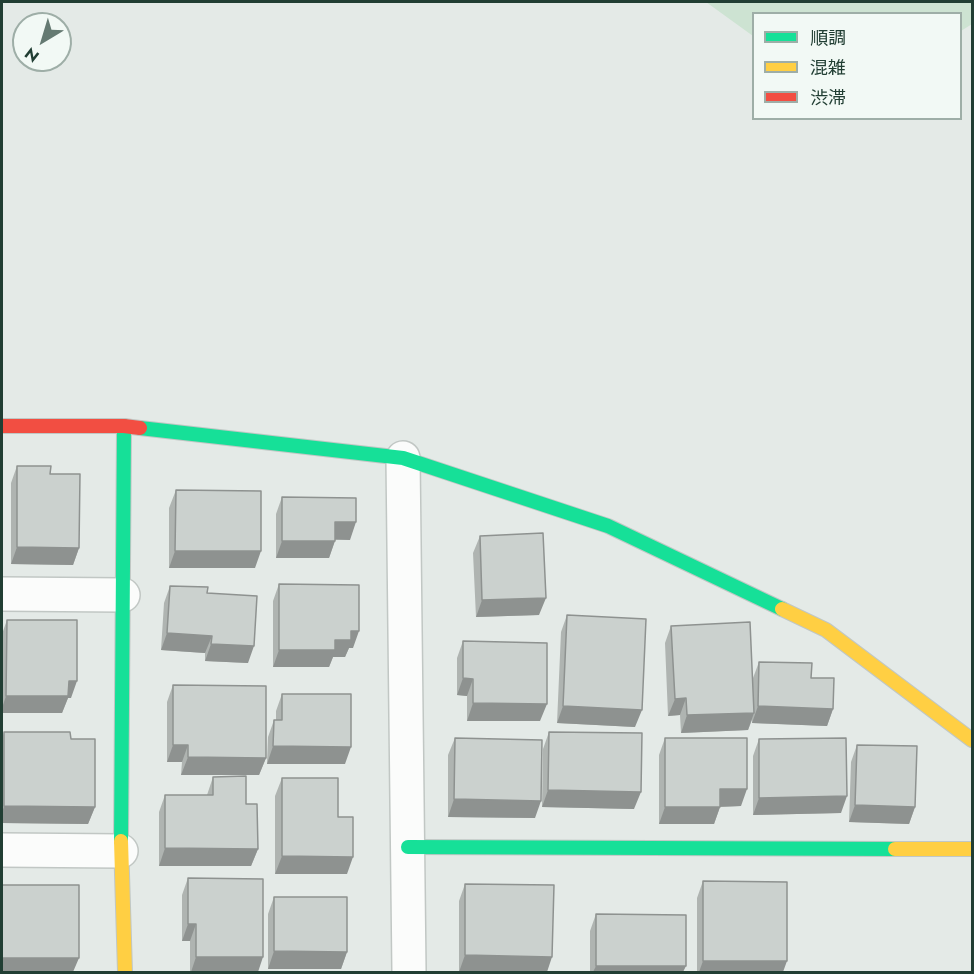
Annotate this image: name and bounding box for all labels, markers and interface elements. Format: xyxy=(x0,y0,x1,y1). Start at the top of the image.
north arrow xyxy=(12,12,72,72)
legend xyxy=(752,12,962,120)
text: 順調 xyxy=(810,25,846,51)
text: N xyxy=(20,42,44,68)
text: 混雑 xyxy=(810,55,846,81)
text: 渋滞 xyxy=(810,85,846,111)

